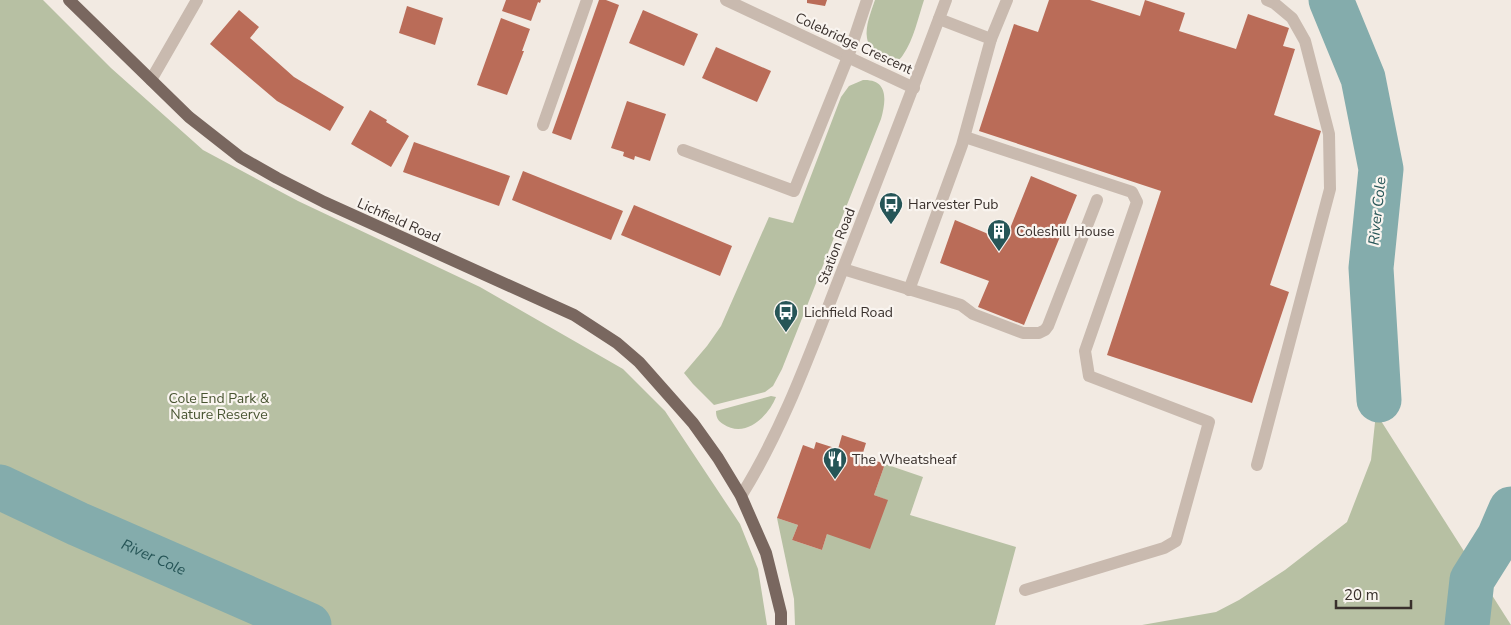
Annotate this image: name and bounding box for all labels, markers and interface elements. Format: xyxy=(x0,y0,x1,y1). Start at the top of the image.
street label: Colebridge Crescent xyxy=(792,8,916,79)
water label: River Cole xyxy=(1363,176,1391,246)
bus stop icon: Harvester Pub xyxy=(878,191,904,225)
street label: Lichfield Road xyxy=(354,194,443,247)
place label: Harvester Pub xyxy=(908,195,998,214)
street label: Station Road xyxy=(813,205,860,287)
building icon: Coleshill House xyxy=(986,218,1012,252)
place label: Coleshill House xyxy=(1016,222,1115,241)
bus stop icon: Lichfield Road xyxy=(773,299,799,333)
place label: Lichfield Road xyxy=(804,303,893,322)
park label: Cole End Park & Nature Reserve xyxy=(169,389,270,424)
restaurant icon: The Wheatsheaf xyxy=(822,446,848,480)
place label: The Wheatsheaf xyxy=(852,450,957,469)
water label: River Cole xyxy=(118,534,189,580)
scale bar xyxy=(1336,578,1411,610)
text: 20 m xyxy=(1344,585,1379,605)

